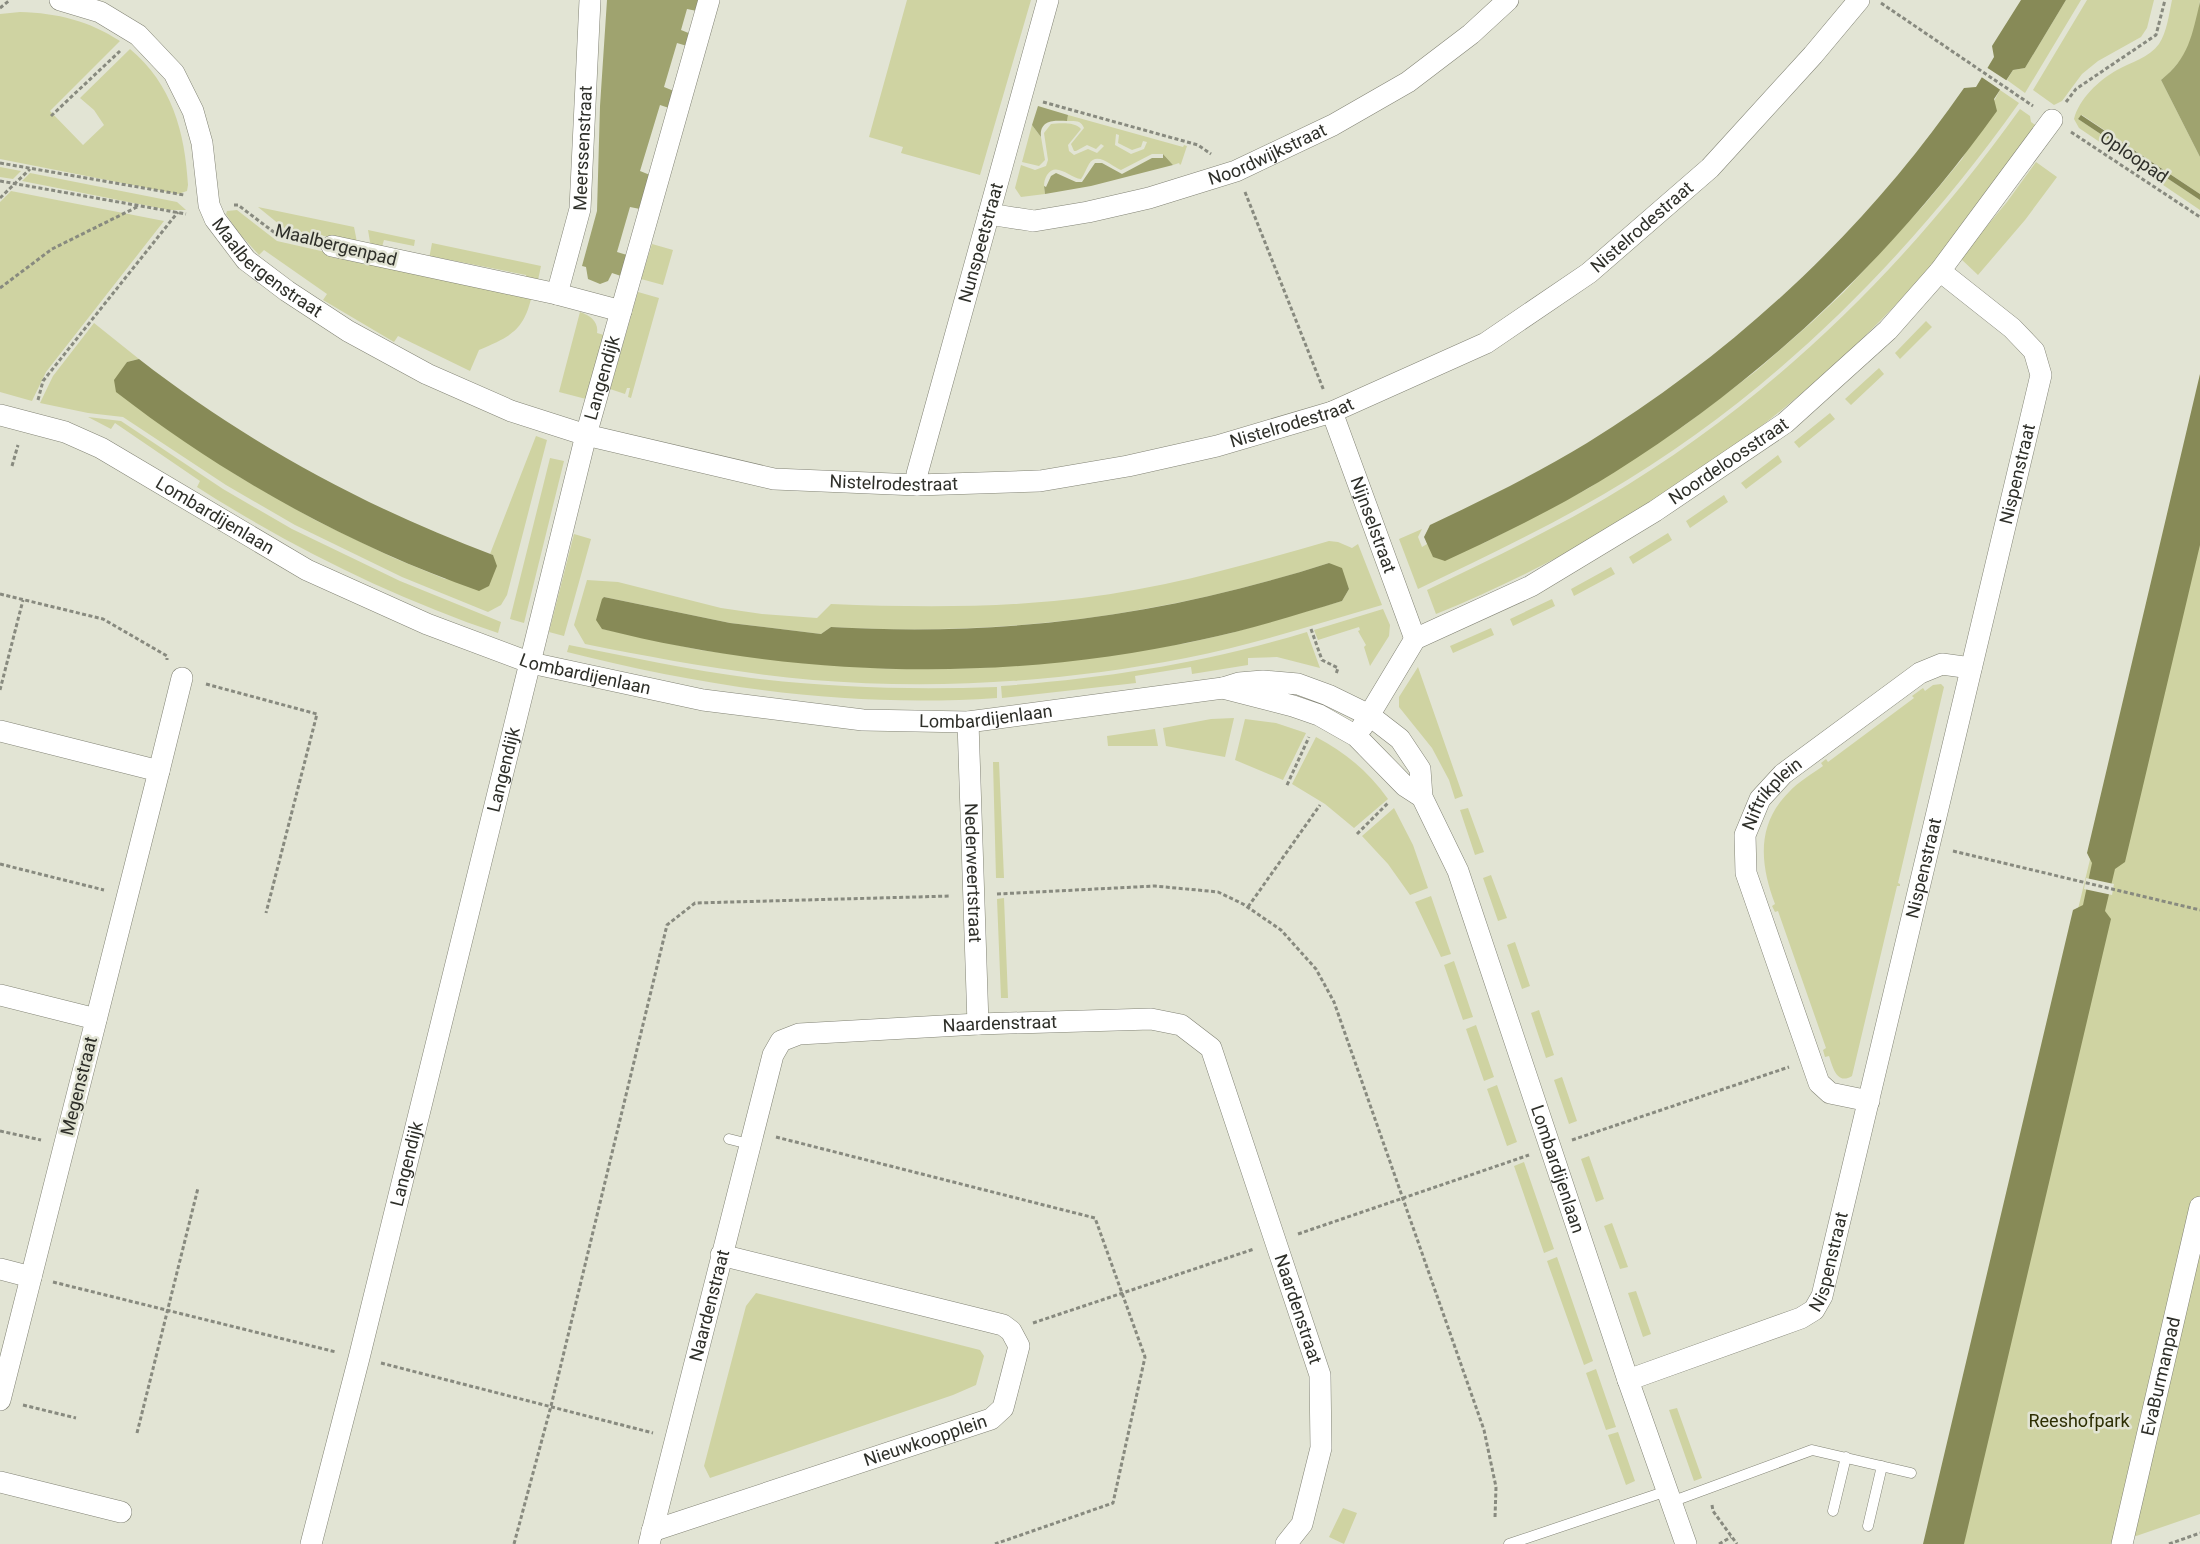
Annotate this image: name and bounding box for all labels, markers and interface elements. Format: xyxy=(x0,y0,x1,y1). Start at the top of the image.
street label: Meerssenstraat xyxy=(569,85,596,211)
street label: Noordwijkstraat xyxy=(1205,119,1330,189)
street label: Oploopad xyxy=(2096,126,2172,187)
street label: Nistelrodestraat xyxy=(1586,177,1697,277)
street label: Nunspeetstraat xyxy=(954,180,1007,305)
street label: Maalbergenstraat xyxy=(208,214,327,321)
street label: Maalbergenpad xyxy=(273,219,399,270)
street label: Langendijk xyxy=(580,332,624,422)
street label: Nistelrodestraat xyxy=(1227,393,1357,452)
street label: Noordeloosstraat xyxy=(1665,413,1792,509)
street label: Nispenstraat xyxy=(1995,422,2039,526)
street label: Nistelrodestraat xyxy=(829,470,958,495)
street label: Lombardijenlaan xyxy=(152,472,278,558)
street label: Nijnselstraat xyxy=(1346,473,1401,576)
street label: Lombardijenlaan xyxy=(517,649,653,698)
street label: Lombardijenlaan xyxy=(919,700,1054,732)
street label: Langendijk xyxy=(483,724,524,814)
street label: Niftrikplein xyxy=(1737,753,1806,833)
street label: Nederweertstraat xyxy=(961,803,986,943)
street label: Nispenstraat xyxy=(1901,816,1945,920)
street label: Naardenstraat xyxy=(942,1011,1057,1036)
street label: Megenstraat xyxy=(56,1034,101,1138)
street label: Lombardijenlaan xyxy=(1527,1102,1589,1236)
street label: Langendijk xyxy=(386,1118,427,1209)
street label: Nispenstraat xyxy=(1804,1210,1852,1315)
street label: Naardenstraat xyxy=(685,1247,733,1363)
street label: Naardenstraat xyxy=(1270,1251,1327,1367)
street label: EvaBurmanpad xyxy=(2136,1315,2184,1438)
street label: Nieuwkoopplein xyxy=(861,1410,990,1470)
park label: Reeshofpark xyxy=(2028,1410,2130,1431)

